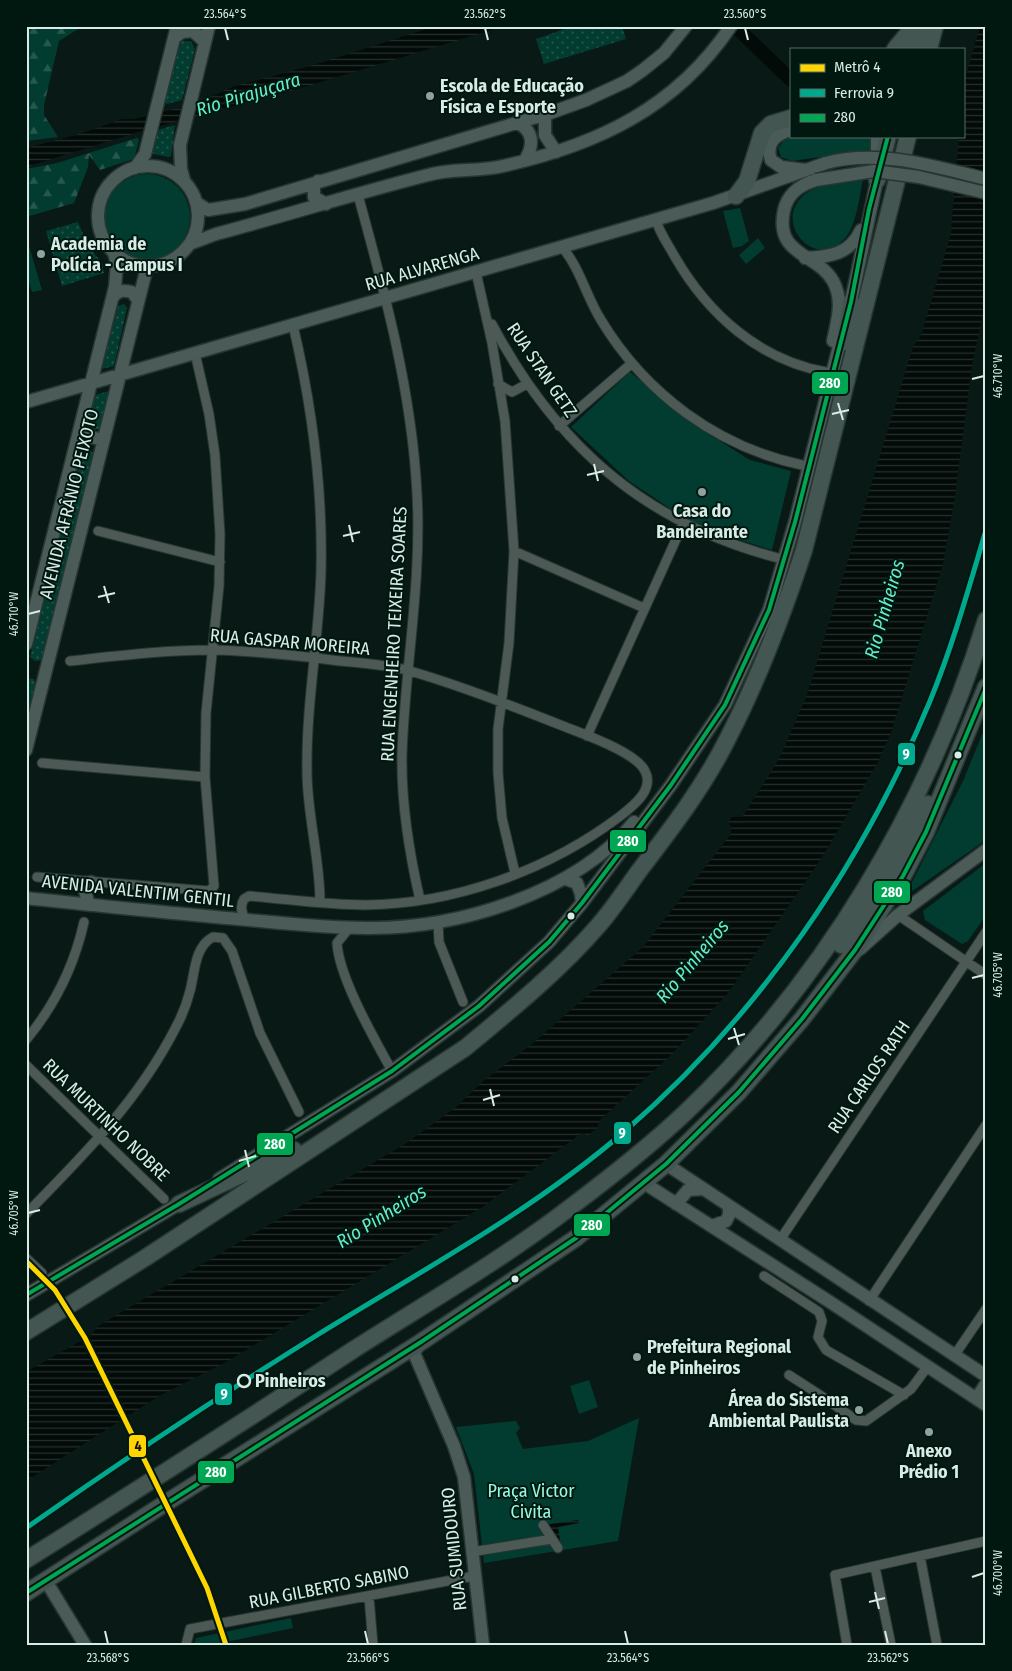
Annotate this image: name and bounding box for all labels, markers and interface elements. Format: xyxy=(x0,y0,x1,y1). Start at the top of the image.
text: 23.564°S xyxy=(204,7,246,21)
text: 23.562°S xyxy=(464,7,506,21)
text: 23.560°S xyxy=(724,7,766,21)
legend xyxy=(790,48,964,138)
text: Metrô 4 xyxy=(834,58,880,76)
water label: Rio Pirajuçara xyxy=(193,68,303,121)
place label: Escola de Educação Física e Esporte xyxy=(440,75,584,118)
text: Ferrovia 9 xyxy=(834,84,894,102)
marker: Escola de Educação Física e Esporte xyxy=(424,90,436,102)
text: 280 xyxy=(834,108,856,126)
place label: Academia de Polícia - Campus I xyxy=(50,233,183,276)
street label: RUA ALVARENGA xyxy=(363,242,482,296)
marker: Academia de Polícia - Campus I xyxy=(35,248,47,260)
street label: RUA STAN GETZ xyxy=(502,318,582,422)
text: 46.710°W xyxy=(991,354,1005,398)
line badge: 280 xyxy=(811,371,849,395)
text: 280 xyxy=(818,375,841,392)
street label: AVENIDA AFRÂNIO PEIXOTO xyxy=(35,407,103,601)
marker: Casa do Bandeirante xyxy=(696,486,708,498)
place label: Casa do Bandeirante xyxy=(656,500,748,543)
street label: RUA ENGENHEIRO TEIXEIRA SOARES xyxy=(376,506,412,762)
water label: Rio Pinheiros xyxy=(859,557,910,661)
text: 46.710°W xyxy=(7,592,21,636)
street label: RUA GASPAR MOREIRA xyxy=(209,624,371,660)
line badge: 9 xyxy=(897,742,916,766)
text: 9 xyxy=(902,746,910,763)
unlabelled marker xyxy=(953,750,963,760)
line badge: 280 xyxy=(609,829,647,853)
text: 280 xyxy=(616,833,639,850)
street label: AVENIDA VALENTIM GENTIL xyxy=(41,870,235,912)
line badge: 280 xyxy=(873,880,911,904)
text: 280 xyxy=(880,884,903,901)
unlabelled marker xyxy=(566,911,576,921)
water label: Rio Pinheiros xyxy=(651,915,734,1008)
text: 46.705°W xyxy=(991,952,1005,998)
street label: RUA CARLOS RATH xyxy=(823,1016,915,1138)
street label: RUA MURTINHO NOBRE xyxy=(38,1054,174,1186)
line badge: 9 xyxy=(613,1121,632,1145)
text: 9 xyxy=(618,1125,626,1142)
line badge: 280 xyxy=(256,1132,294,1156)
text: 280 xyxy=(263,1136,286,1153)
water label: Rio Pinheiros xyxy=(332,1180,430,1253)
text: 46.705°W xyxy=(7,1190,21,1236)
line badge: 280 xyxy=(573,1213,611,1237)
text: 280 xyxy=(580,1217,603,1234)
unlabelled marker xyxy=(510,1274,520,1284)
place label: Prefeitura Regional de Pinheiros xyxy=(647,1336,791,1379)
marker: Prefeitura Regional de Pinheiros xyxy=(631,1351,643,1363)
place label: Pinheiros xyxy=(255,1370,326,1392)
marker: Pinheiros xyxy=(237,1374,251,1388)
line badge: 9 xyxy=(214,1382,233,1406)
text: 9 xyxy=(220,1386,228,1403)
place label: Área do Sistema Ambiental Paulista xyxy=(708,1388,849,1432)
marker: Área do Sistema Ambiental Paulista xyxy=(853,1404,865,1416)
marker: Anexo Prédio 1 xyxy=(923,1426,935,1438)
line badge: 4 xyxy=(128,1434,147,1458)
text: 4 xyxy=(134,1438,142,1455)
place label: Anexo Prédio 1 xyxy=(899,1440,959,1483)
line badge: 280 xyxy=(197,1460,235,1484)
text: 280 xyxy=(204,1464,227,1481)
park label: Praça Victor Civita xyxy=(488,1480,575,1523)
street label: RUA SUMIDOURO xyxy=(437,1486,471,1612)
text: 46.700°W xyxy=(991,1550,1005,1596)
street label: RUA GILBERTO SABINO xyxy=(247,1561,411,1613)
text: 23.568°S xyxy=(87,1651,129,1665)
text: 23.566°S xyxy=(347,1651,389,1665)
text: 23.564°S xyxy=(607,1651,649,1665)
text: 23.562°S xyxy=(867,1651,909,1665)

